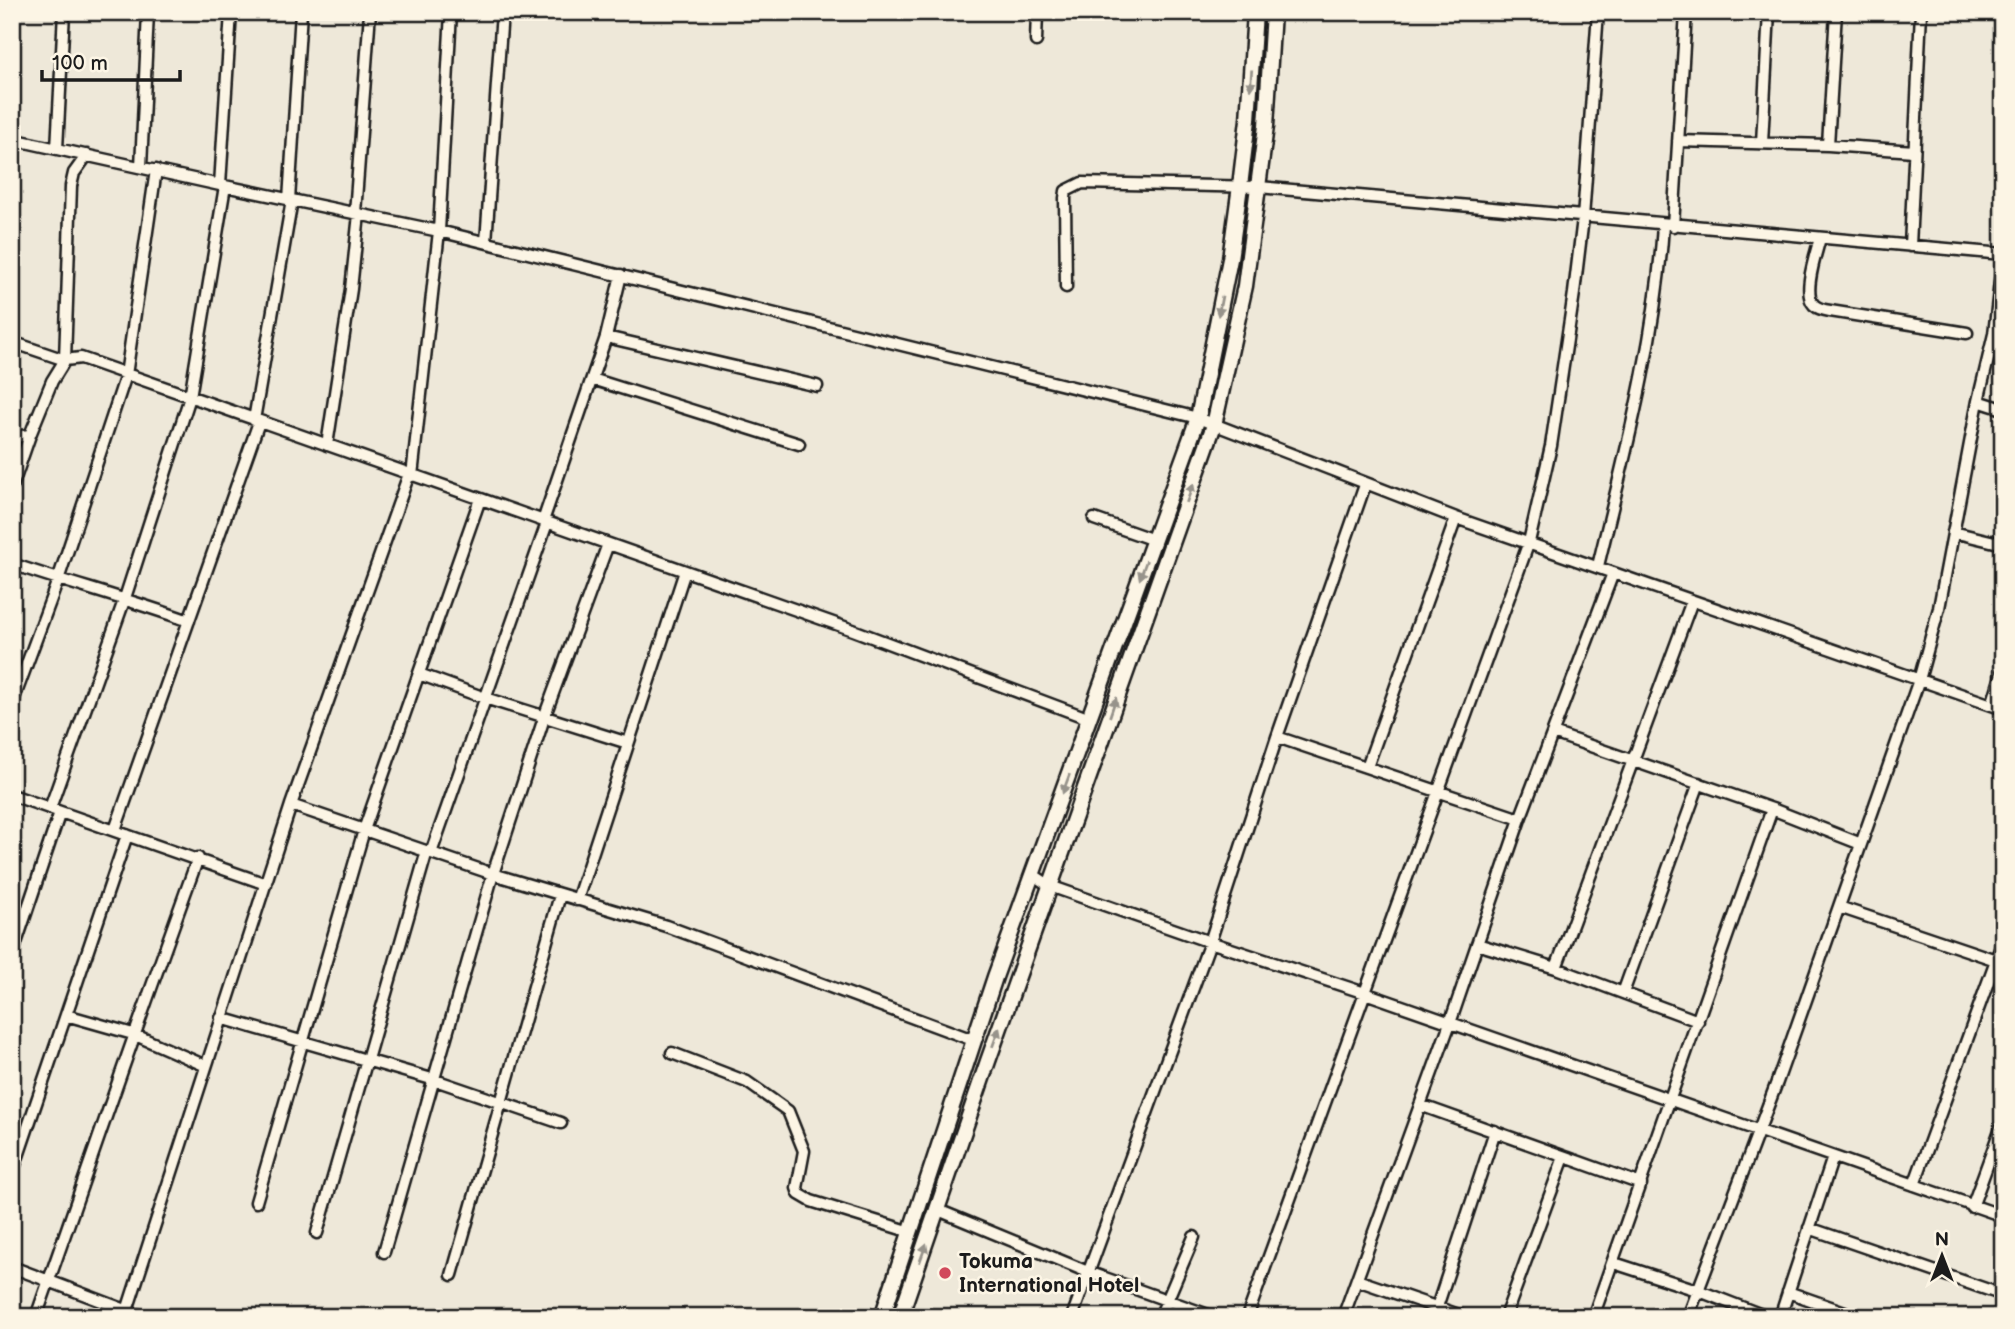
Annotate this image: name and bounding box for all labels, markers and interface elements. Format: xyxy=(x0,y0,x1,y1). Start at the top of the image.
scale bar xyxy=(42,38,180,82)
text: 100 m xyxy=(52,51,108,76)
one-way arrow xyxy=(1245,70,1256,92)
one-way arrow xyxy=(1215,295,1226,317)
one-way arrow xyxy=(1185,483,1196,504)
one-way arrow xyxy=(1137,560,1148,581)
one-way arrow xyxy=(1108,697,1119,718)
one-way arrow xyxy=(1060,774,1071,795)
one-way arrow xyxy=(991,1027,1002,1048)
north arrow xyxy=(1906,1220,1976,1290)
text: N xyxy=(1935,1229,1949,1252)
one-way arrow xyxy=(918,1242,929,1263)
place label: Tokuma International Hotel xyxy=(959,1249,1139,1298)
marker: Tokuma International Hotel xyxy=(937,1265,953,1281)

